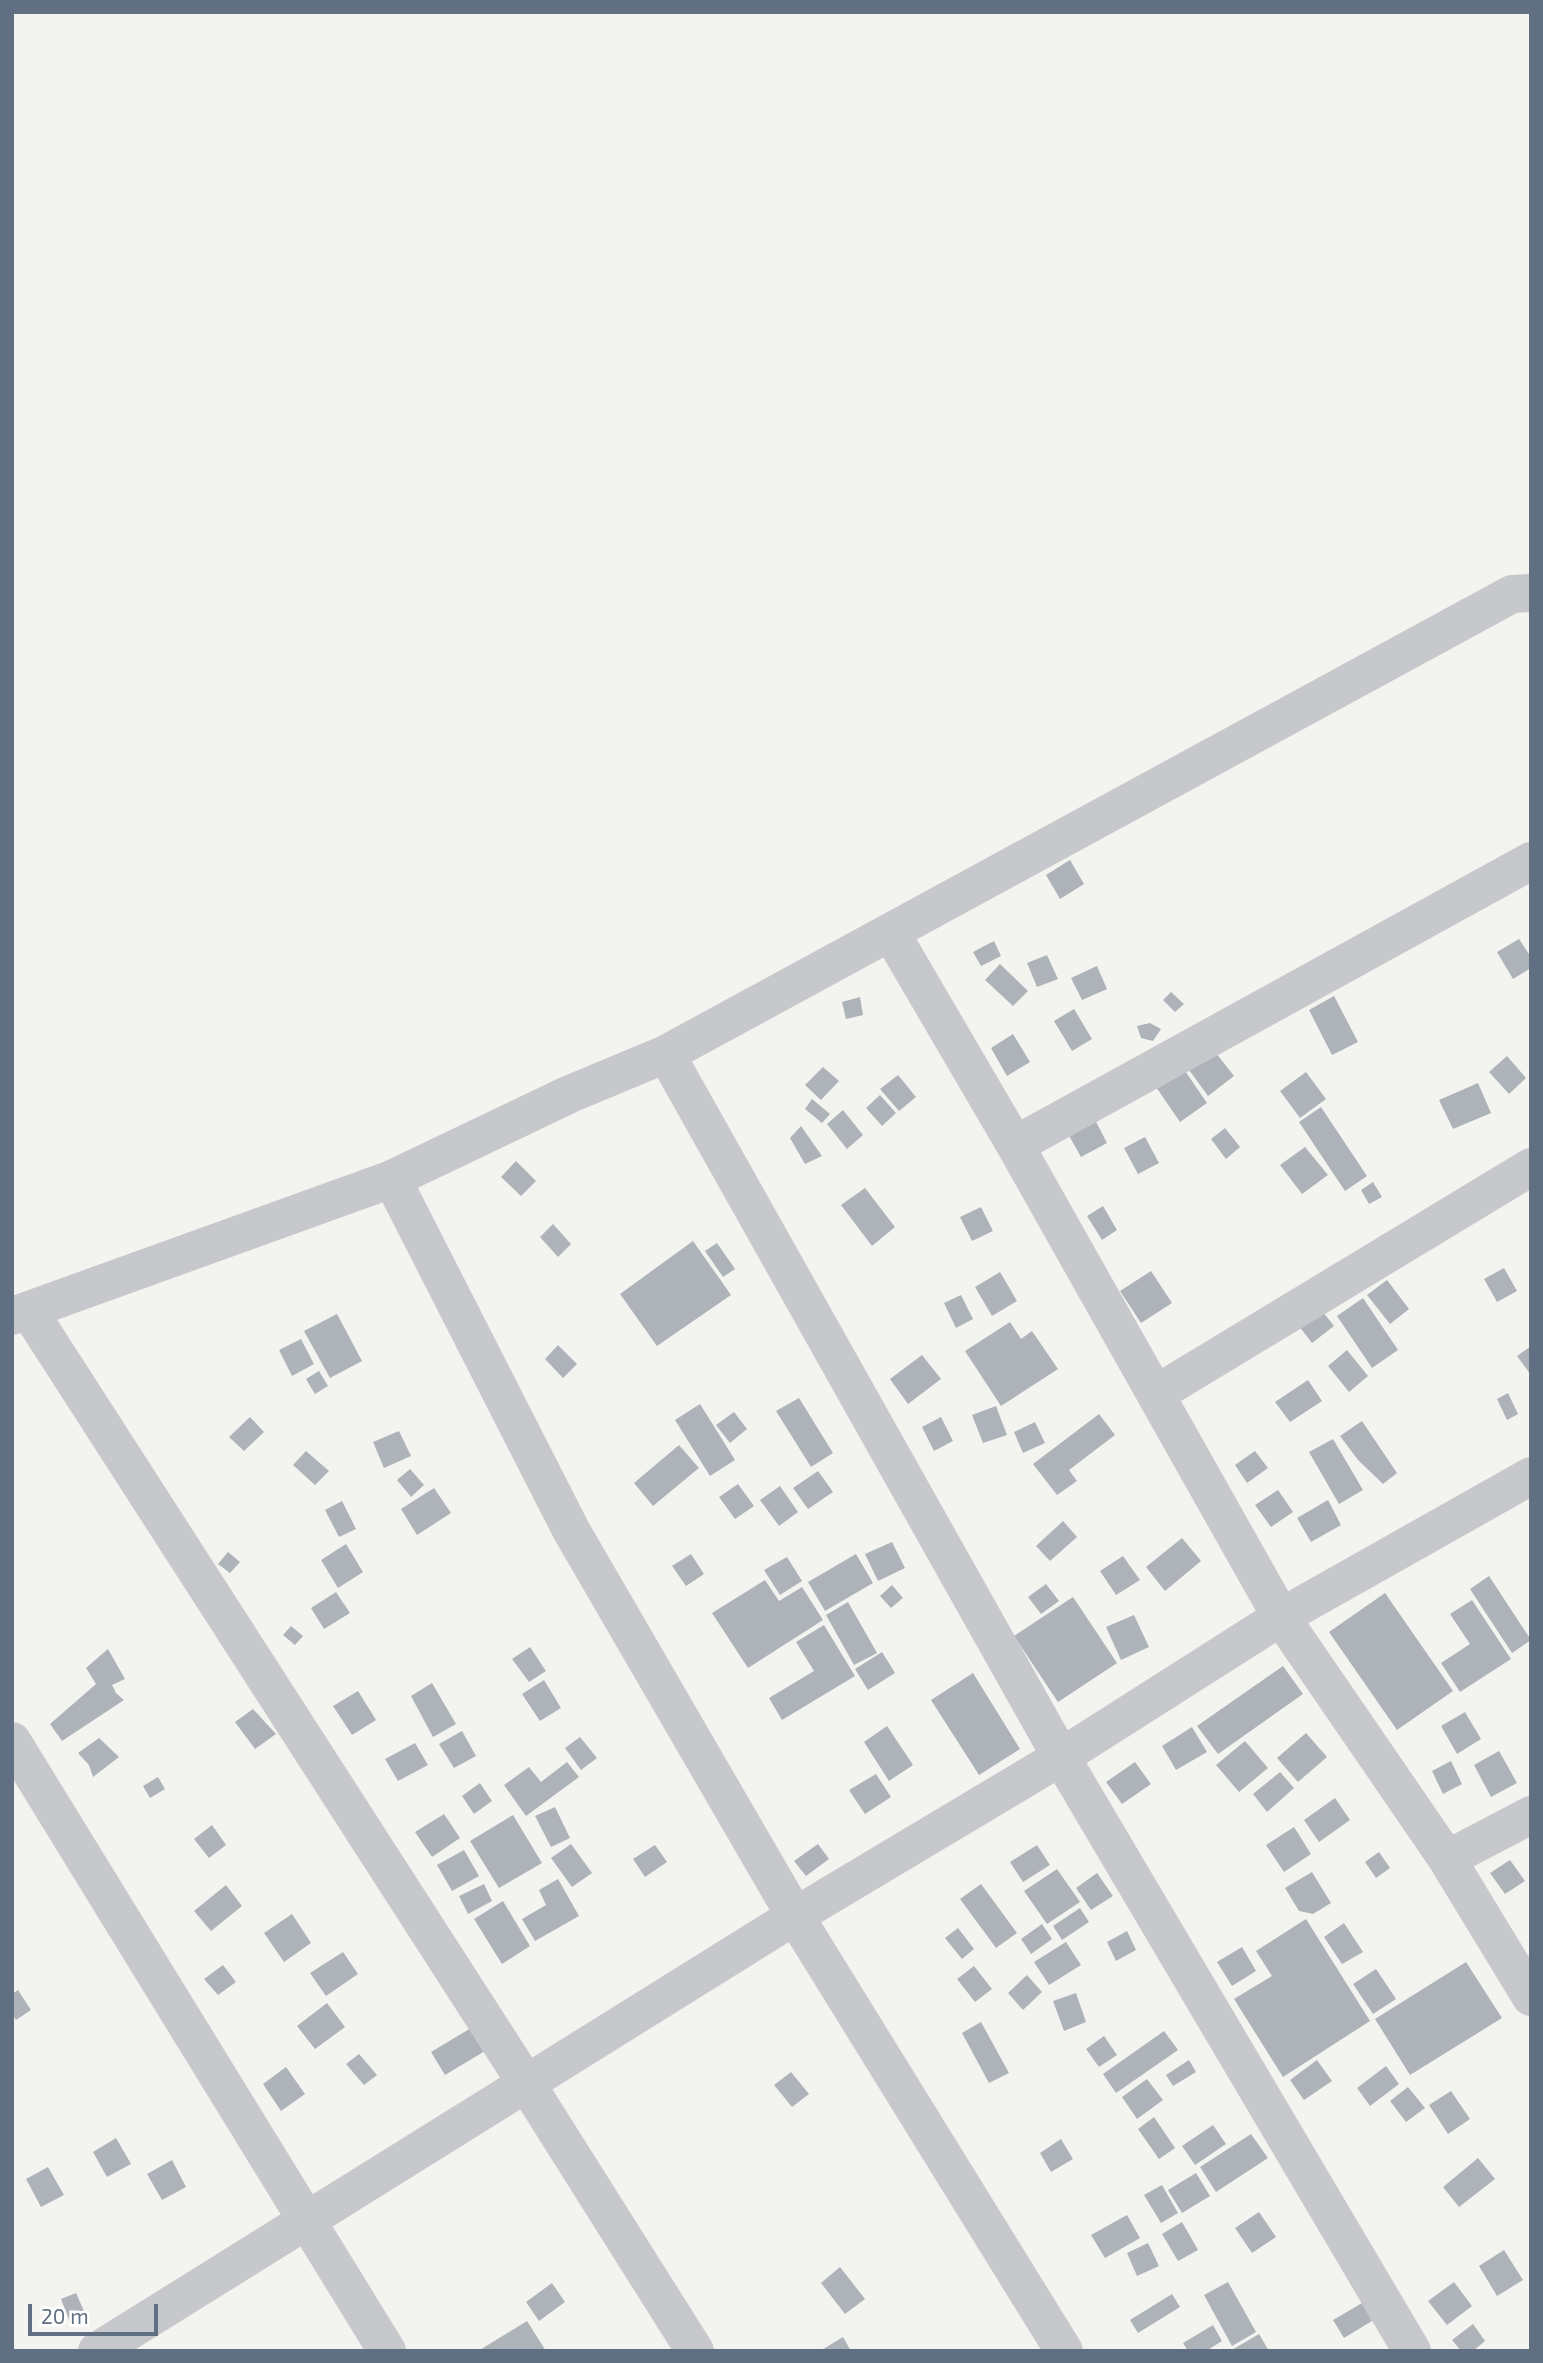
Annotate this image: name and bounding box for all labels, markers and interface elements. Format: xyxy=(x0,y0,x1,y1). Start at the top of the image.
scale bar xyxy=(32,2290,161,2334)
text: 20 m xyxy=(41,2303,89,2328)

